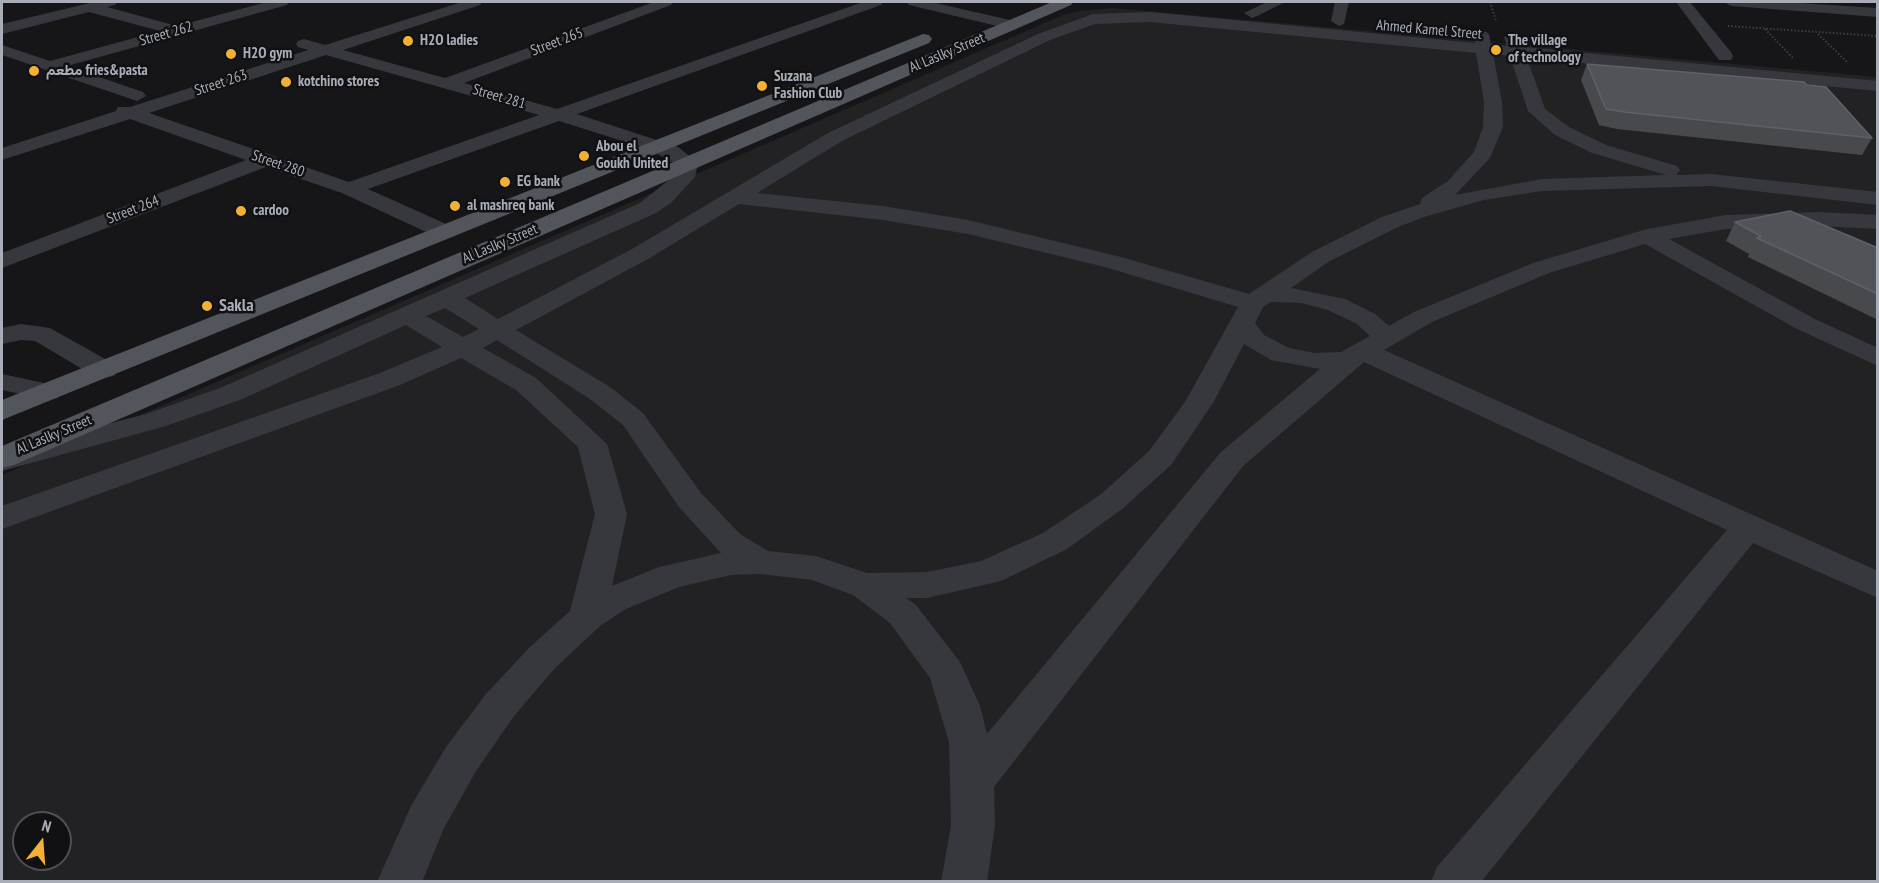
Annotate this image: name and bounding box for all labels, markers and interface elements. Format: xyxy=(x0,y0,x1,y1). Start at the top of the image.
street label: Ahmed Kamel Street xyxy=(1375,16,1483,44)
street label: Street 262 xyxy=(137,18,195,50)
street label: Street 265 xyxy=(528,24,586,60)
street label: Al Laslky Street xyxy=(907,29,987,77)
place label: H2O ladies xyxy=(420,32,478,50)
place label: The village of technology xyxy=(1508,32,1581,67)
marker: H2O ladies xyxy=(401,34,415,48)
marker: The village of technology xyxy=(1489,43,1503,57)
place label: H2O gym xyxy=(243,45,292,63)
marker: H2O gym xyxy=(224,47,238,61)
place label: مطعم fries&pasta xyxy=(46,62,148,80)
marker: مطعم fries&pasta xyxy=(27,64,41,78)
street label: Street 263 xyxy=(192,66,250,100)
place label: Suzana Fashion Club xyxy=(774,68,842,103)
place label: kotchino stores xyxy=(298,73,379,91)
marker: kotchino stores xyxy=(279,75,293,89)
marker: Suzana Fashion Club xyxy=(755,79,769,93)
street label: Street 281 xyxy=(470,81,528,113)
place label: Abou el Goukh United xyxy=(596,138,668,173)
street label: Street 280 xyxy=(249,147,307,181)
marker: Abou el Goukh United xyxy=(577,149,591,163)
place label: EG bank xyxy=(517,173,560,191)
marker: EG bank xyxy=(498,175,512,189)
street label: Street 264 xyxy=(104,192,162,228)
place label: al mashreq bank xyxy=(467,197,554,215)
marker: al mashreq bank xyxy=(448,199,462,213)
place label: cardoo xyxy=(253,202,289,220)
marker: cardoo xyxy=(234,204,248,218)
street label: Al Laslky Street xyxy=(460,220,540,268)
place label: Sakla xyxy=(219,295,254,317)
marker: Sakla xyxy=(200,299,214,313)
street label: Al Laslky Street xyxy=(14,411,94,459)
north arrow xyxy=(12,811,72,871)
text: N xyxy=(40,815,54,837)

